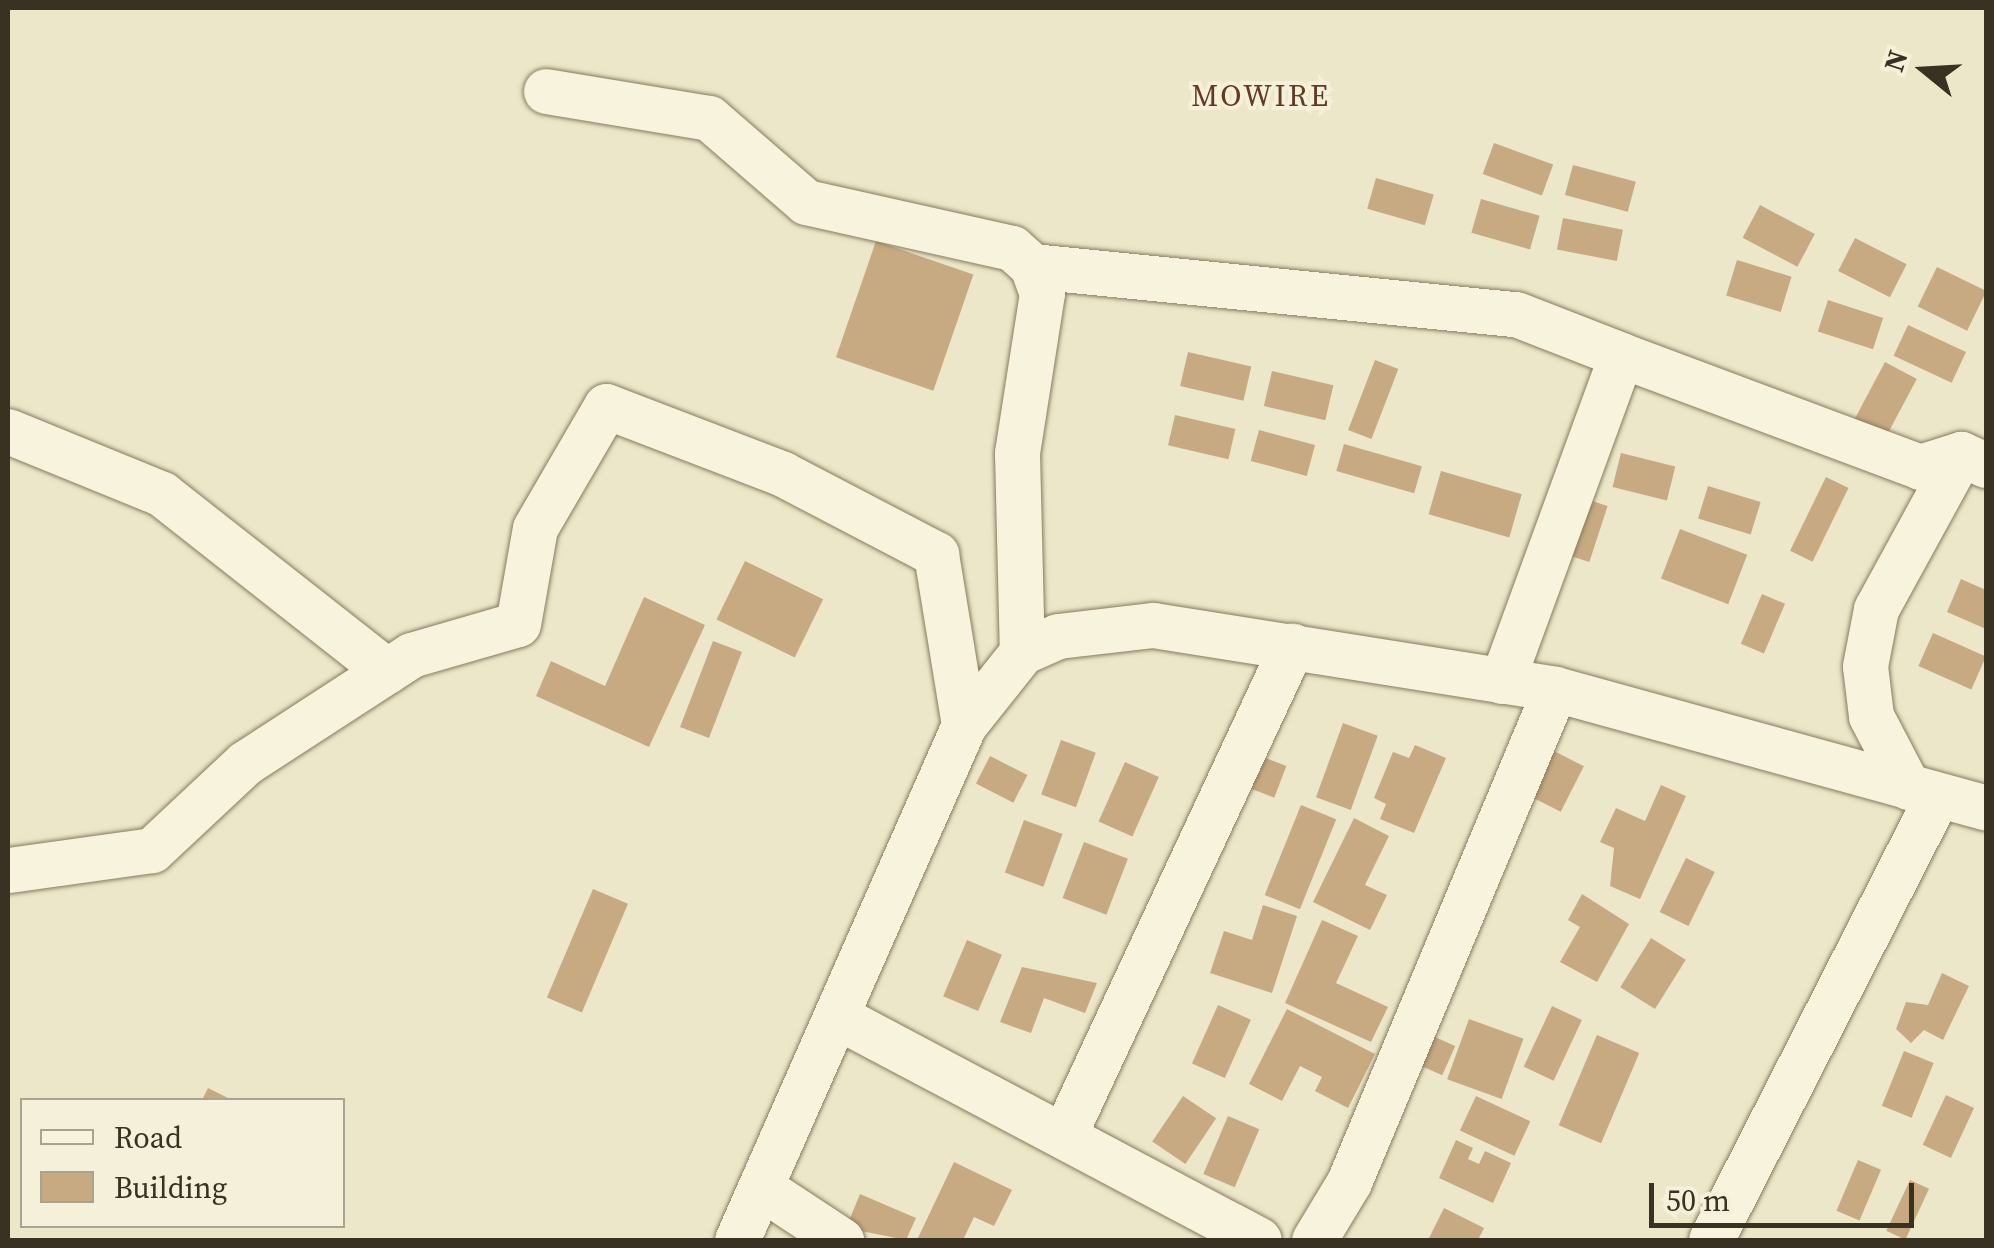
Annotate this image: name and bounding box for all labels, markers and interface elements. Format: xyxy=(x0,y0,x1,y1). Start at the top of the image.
north arrow xyxy=(1874,20,1974,120)
text: N xyxy=(1874,45,1917,76)
district label: MOWIRE xyxy=(1191,78,1331,114)
legend xyxy=(20,1098,345,1228)
text: Road xyxy=(114,1117,182,1158)
scale bar xyxy=(1654,1163,1919,1225)
text: Building xyxy=(114,1167,227,1208)
text: 50 m xyxy=(1666,1180,1730,1221)

